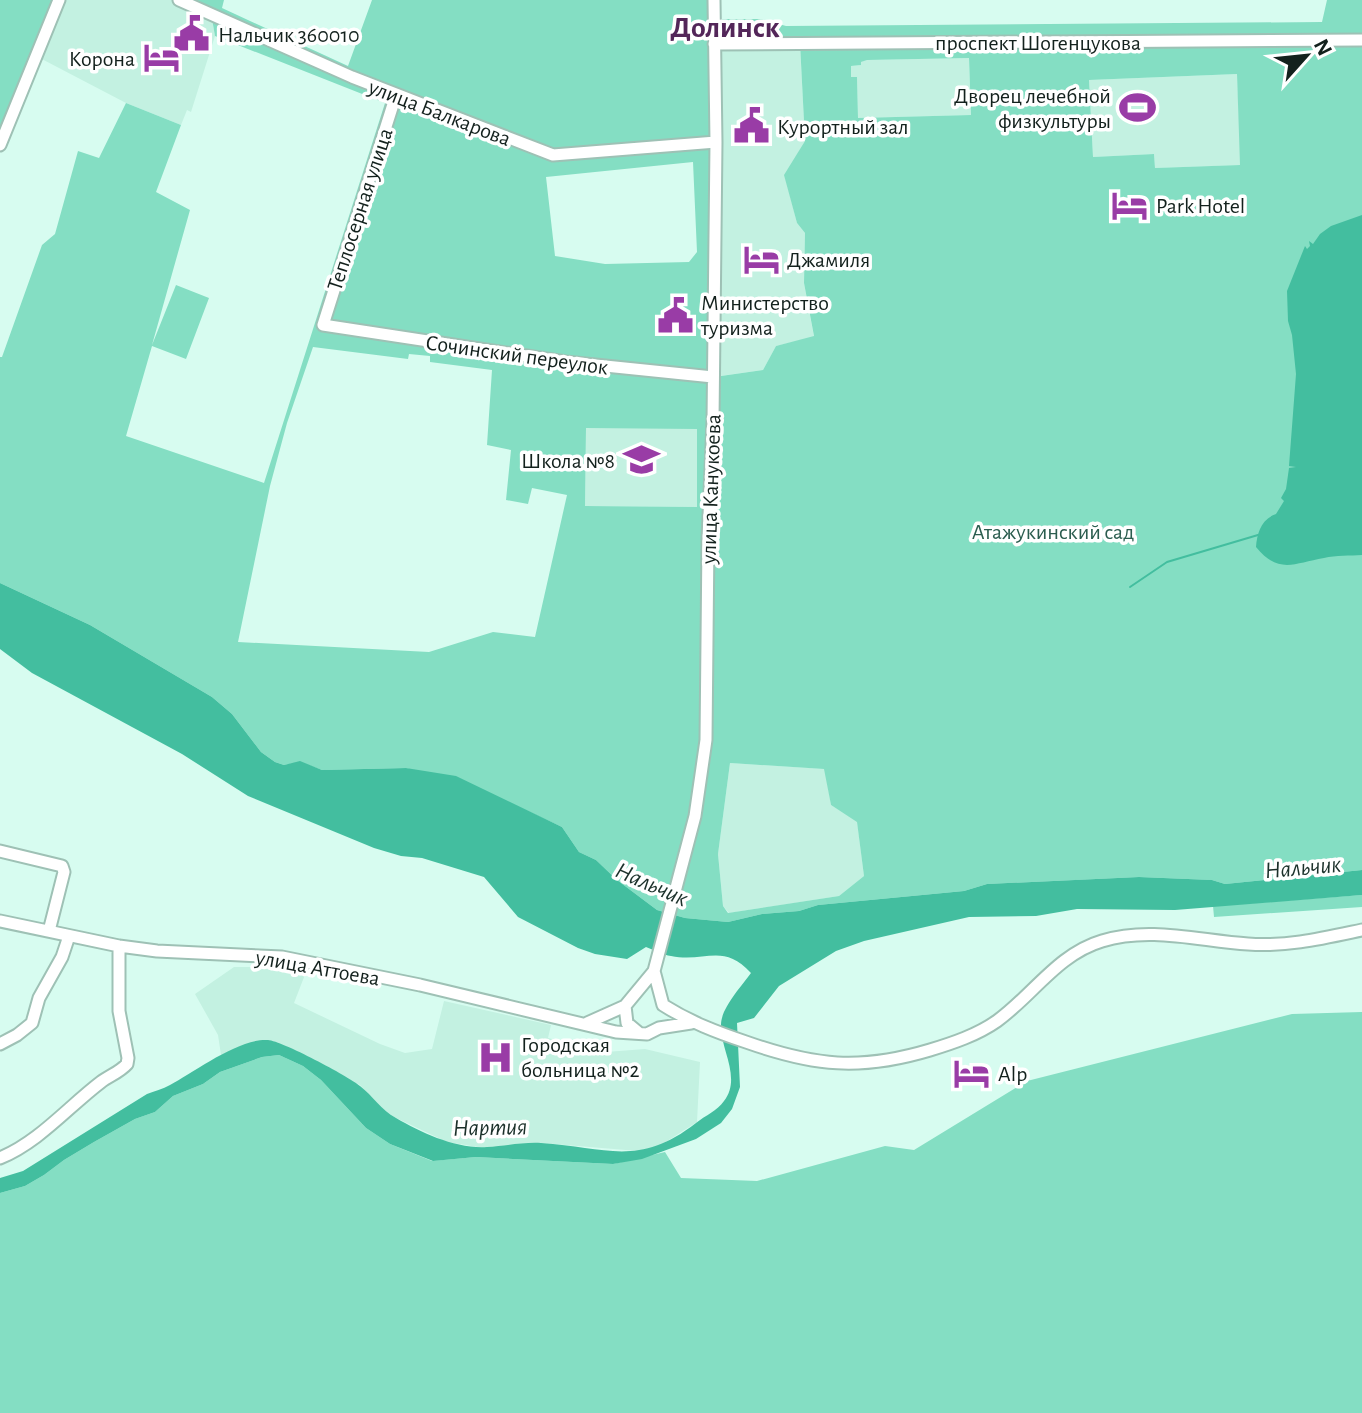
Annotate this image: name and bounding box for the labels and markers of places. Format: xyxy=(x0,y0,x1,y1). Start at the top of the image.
public building icon: Нальчик 360010 xyxy=(173,15,211,53)
place label: Нальчик 360010 xyxy=(218,24,360,46)
hotel icon: Корона xyxy=(142,39,180,77)
place label: Корона xyxy=(69,48,135,70)
place label: Дворец лечебной физкультуры xyxy=(954,85,1111,132)
sports icon: Дворец лечебной физкультуры xyxy=(1118,89,1156,127)
public building icon: Курортный зал xyxy=(732,107,770,145)
place label: Курортный зал xyxy=(777,116,909,138)
hotel icon: Park Hotel xyxy=(1111,186,1149,224)
place label: Park Hotel xyxy=(1156,195,1245,217)
hotel icon: Джамиля xyxy=(742,240,780,278)
place label: Джамиля xyxy=(787,249,870,271)
place label: Министерство туризма xyxy=(700,292,829,339)
public building icon: Министерство туризма xyxy=(656,296,694,334)
school or university icon: Школа №8 xyxy=(622,441,660,479)
place label: Школа №8 xyxy=(521,450,615,472)
place label: Городская больница №2 xyxy=(521,1034,639,1081)
hospital icon: Городская больница №2 xyxy=(476,1038,514,1076)
hotel icon: Alp xyxy=(953,1054,991,1092)
place label: Alp xyxy=(998,1063,1027,1085)

